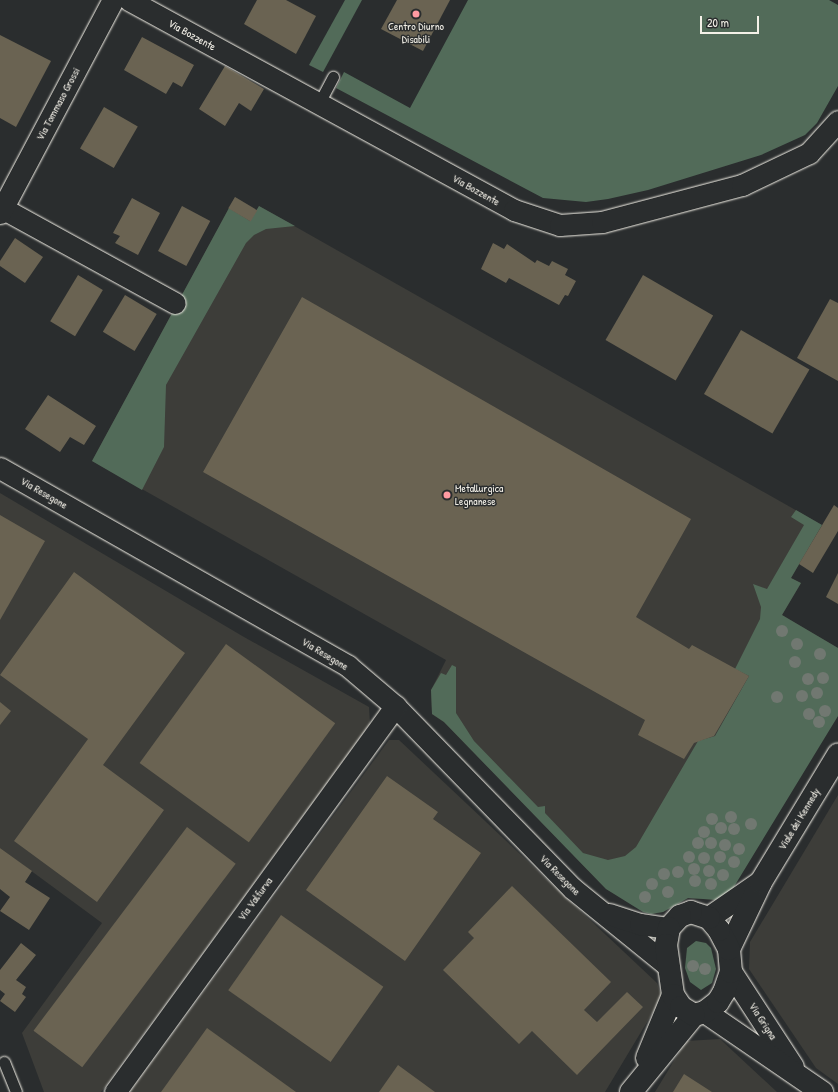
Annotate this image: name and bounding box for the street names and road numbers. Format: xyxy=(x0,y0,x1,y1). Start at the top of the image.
street label: Via Bozzente xyxy=(166,17,218,53)
street label: Via Tommaso Grossi xyxy=(33,65,83,143)
street label: Via Bozzente xyxy=(450,172,502,208)
street label: Via Resegone xyxy=(18,474,70,512)
street label: Via Resegone xyxy=(299,635,351,673)
street label: Viale dei Kennedy xyxy=(775,786,823,852)
street label: Via Resegone xyxy=(537,852,583,898)
street label: Via Valfurva xyxy=(235,875,275,923)
street label: Via Grigna xyxy=(746,1000,780,1042)

